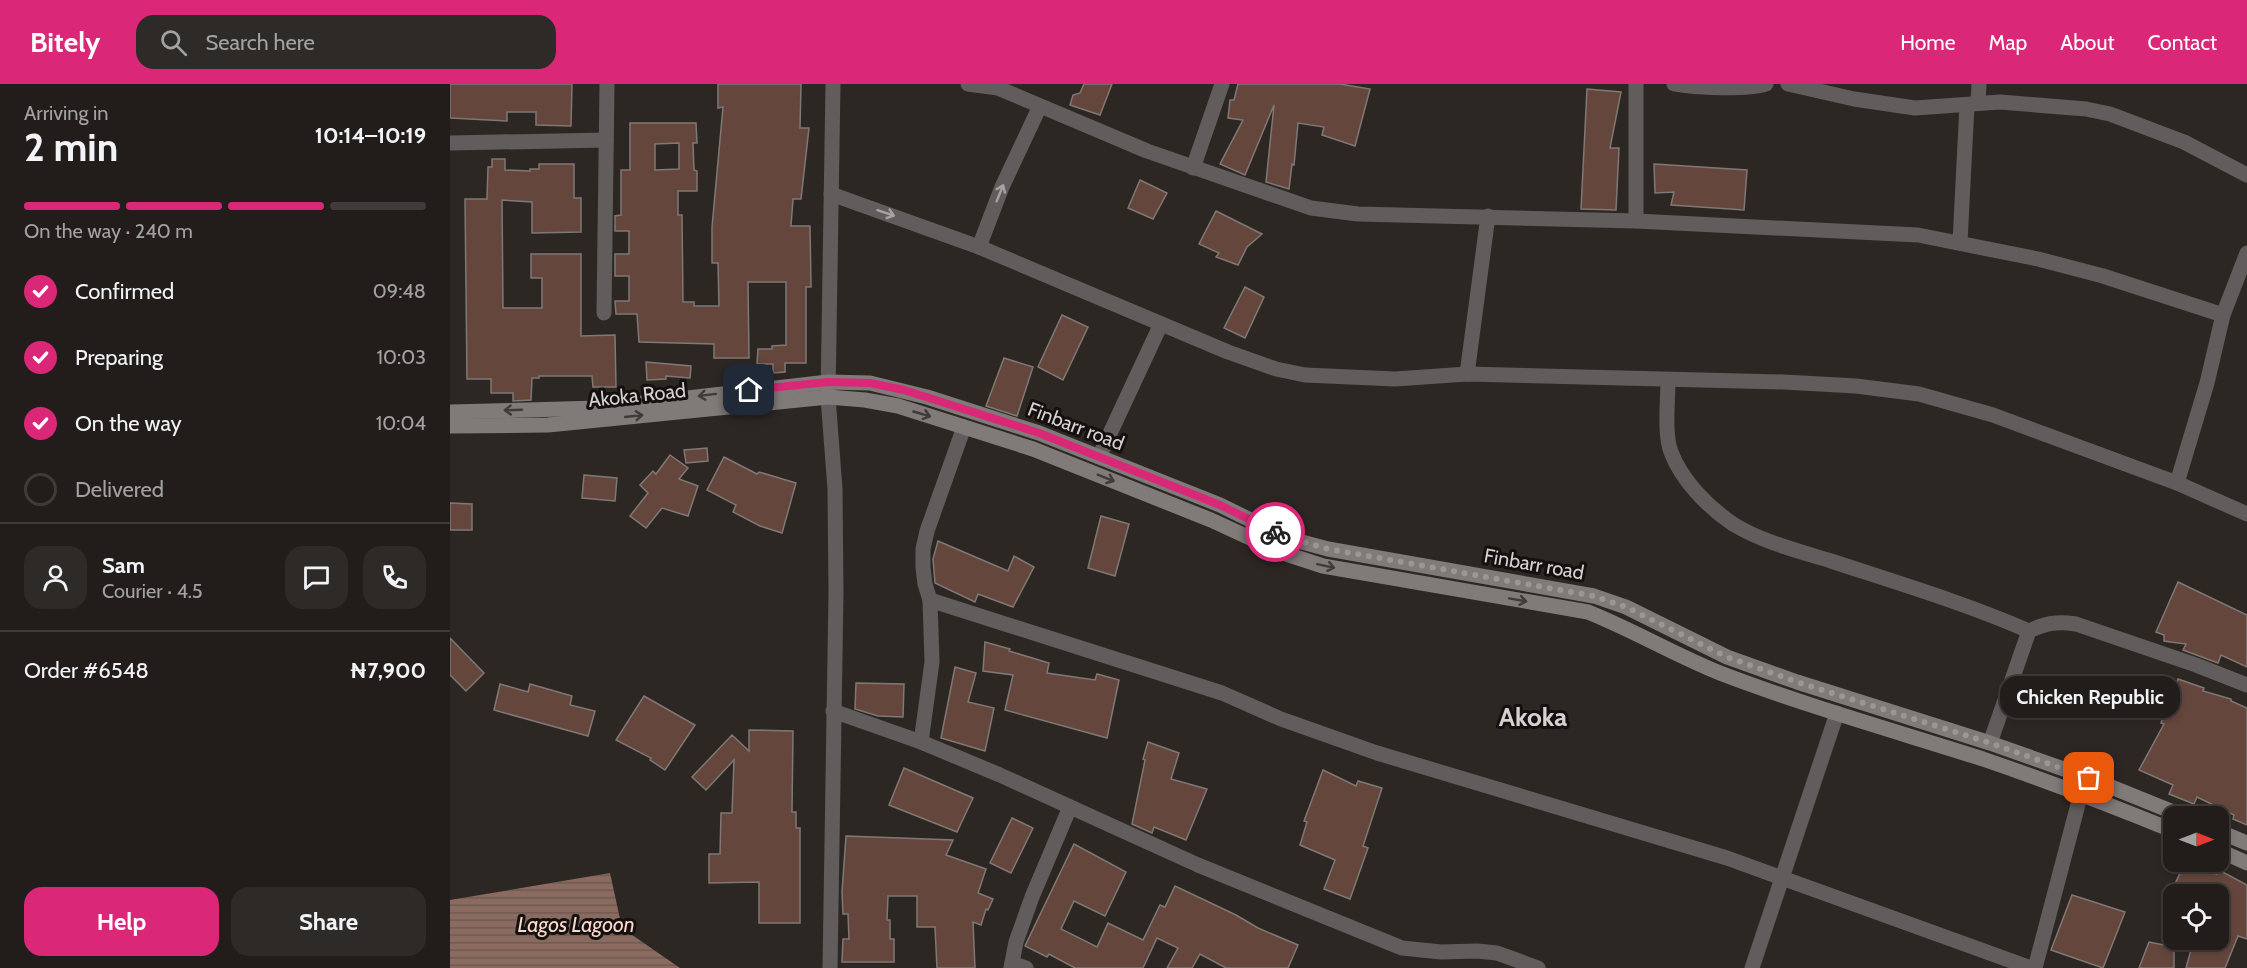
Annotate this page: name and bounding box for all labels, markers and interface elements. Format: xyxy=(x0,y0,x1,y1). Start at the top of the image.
search box xyxy=(136,15,556,69)
text: Bitely xyxy=(30,25,100,59)
icon: search xyxy=(157,26,190,59)
text: Search here xyxy=(205,29,315,56)
text: Home xyxy=(1900,30,1956,55)
text: Map xyxy=(1989,30,2027,55)
text: About xyxy=(2060,30,2114,55)
text: Contact xyxy=(2147,30,2217,55)
text: Arriving in xyxy=(24,101,108,125)
text: 10:14–10:19 xyxy=(315,122,426,149)
text: 2 min xyxy=(24,123,118,171)
one-way arrow xyxy=(995,184,1006,202)
one-way arrow xyxy=(876,209,895,220)
text: On the way · 240 m xyxy=(24,219,193,243)
icon: check xyxy=(24,275,57,308)
text: Confirmed xyxy=(75,278,174,305)
text: 09:48 xyxy=(373,279,426,303)
icon: check xyxy=(24,341,57,374)
text: Preparing xyxy=(75,344,163,371)
text: 10:03 xyxy=(377,345,426,369)
pin xyxy=(723,364,774,415)
icon: home xyxy=(732,373,765,406)
street label: Akoka Road xyxy=(587,378,687,412)
one-way arrow xyxy=(698,389,718,400)
street label: Finbarr road xyxy=(1024,397,1128,455)
one-way arrow xyxy=(504,405,524,416)
icon: check xyxy=(24,407,57,440)
one-way arrow xyxy=(912,409,931,420)
text: On the way xyxy=(75,410,182,437)
one-way arrow xyxy=(624,410,644,421)
text: 10:04 xyxy=(376,411,426,435)
one-way arrow xyxy=(1097,473,1115,484)
text: Delivered xyxy=(75,476,164,503)
courier xyxy=(1245,502,1305,562)
icon: bike xyxy=(1259,516,1292,549)
street label: Finbarr road xyxy=(1482,543,1586,585)
button: person xyxy=(24,546,87,609)
button: chat xyxy=(285,546,348,609)
button: phone xyxy=(363,546,426,609)
text: Sam xyxy=(102,552,145,579)
one-way arrow xyxy=(1316,561,1335,572)
text: Courier · 4.5 xyxy=(102,579,203,603)
one-way arrow xyxy=(1508,595,1527,606)
text: Order #6548 xyxy=(24,657,149,684)
text: ₦7,900 xyxy=(350,657,426,684)
callout: Chicken Republic xyxy=(1999,676,2179,718)
text: Chicken Republic xyxy=(2016,685,2164,709)
district label: Akoka xyxy=(1499,701,1567,733)
pin xyxy=(2063,752,2114,803)
icon: bag xyxy=(2072,761,2105,794)
north arrow xyxy=(2163,806,2229,872)
map controls xyxy=(2163,806,2229,950)
button: locate xyxy=(2163,884,2229,950)
button: Help xyxy=(24,887,219,956)
button: Share xyxy=(231,887,426,956)
water label: Lagos Lagoon xyxy=(517,912,635,937)

